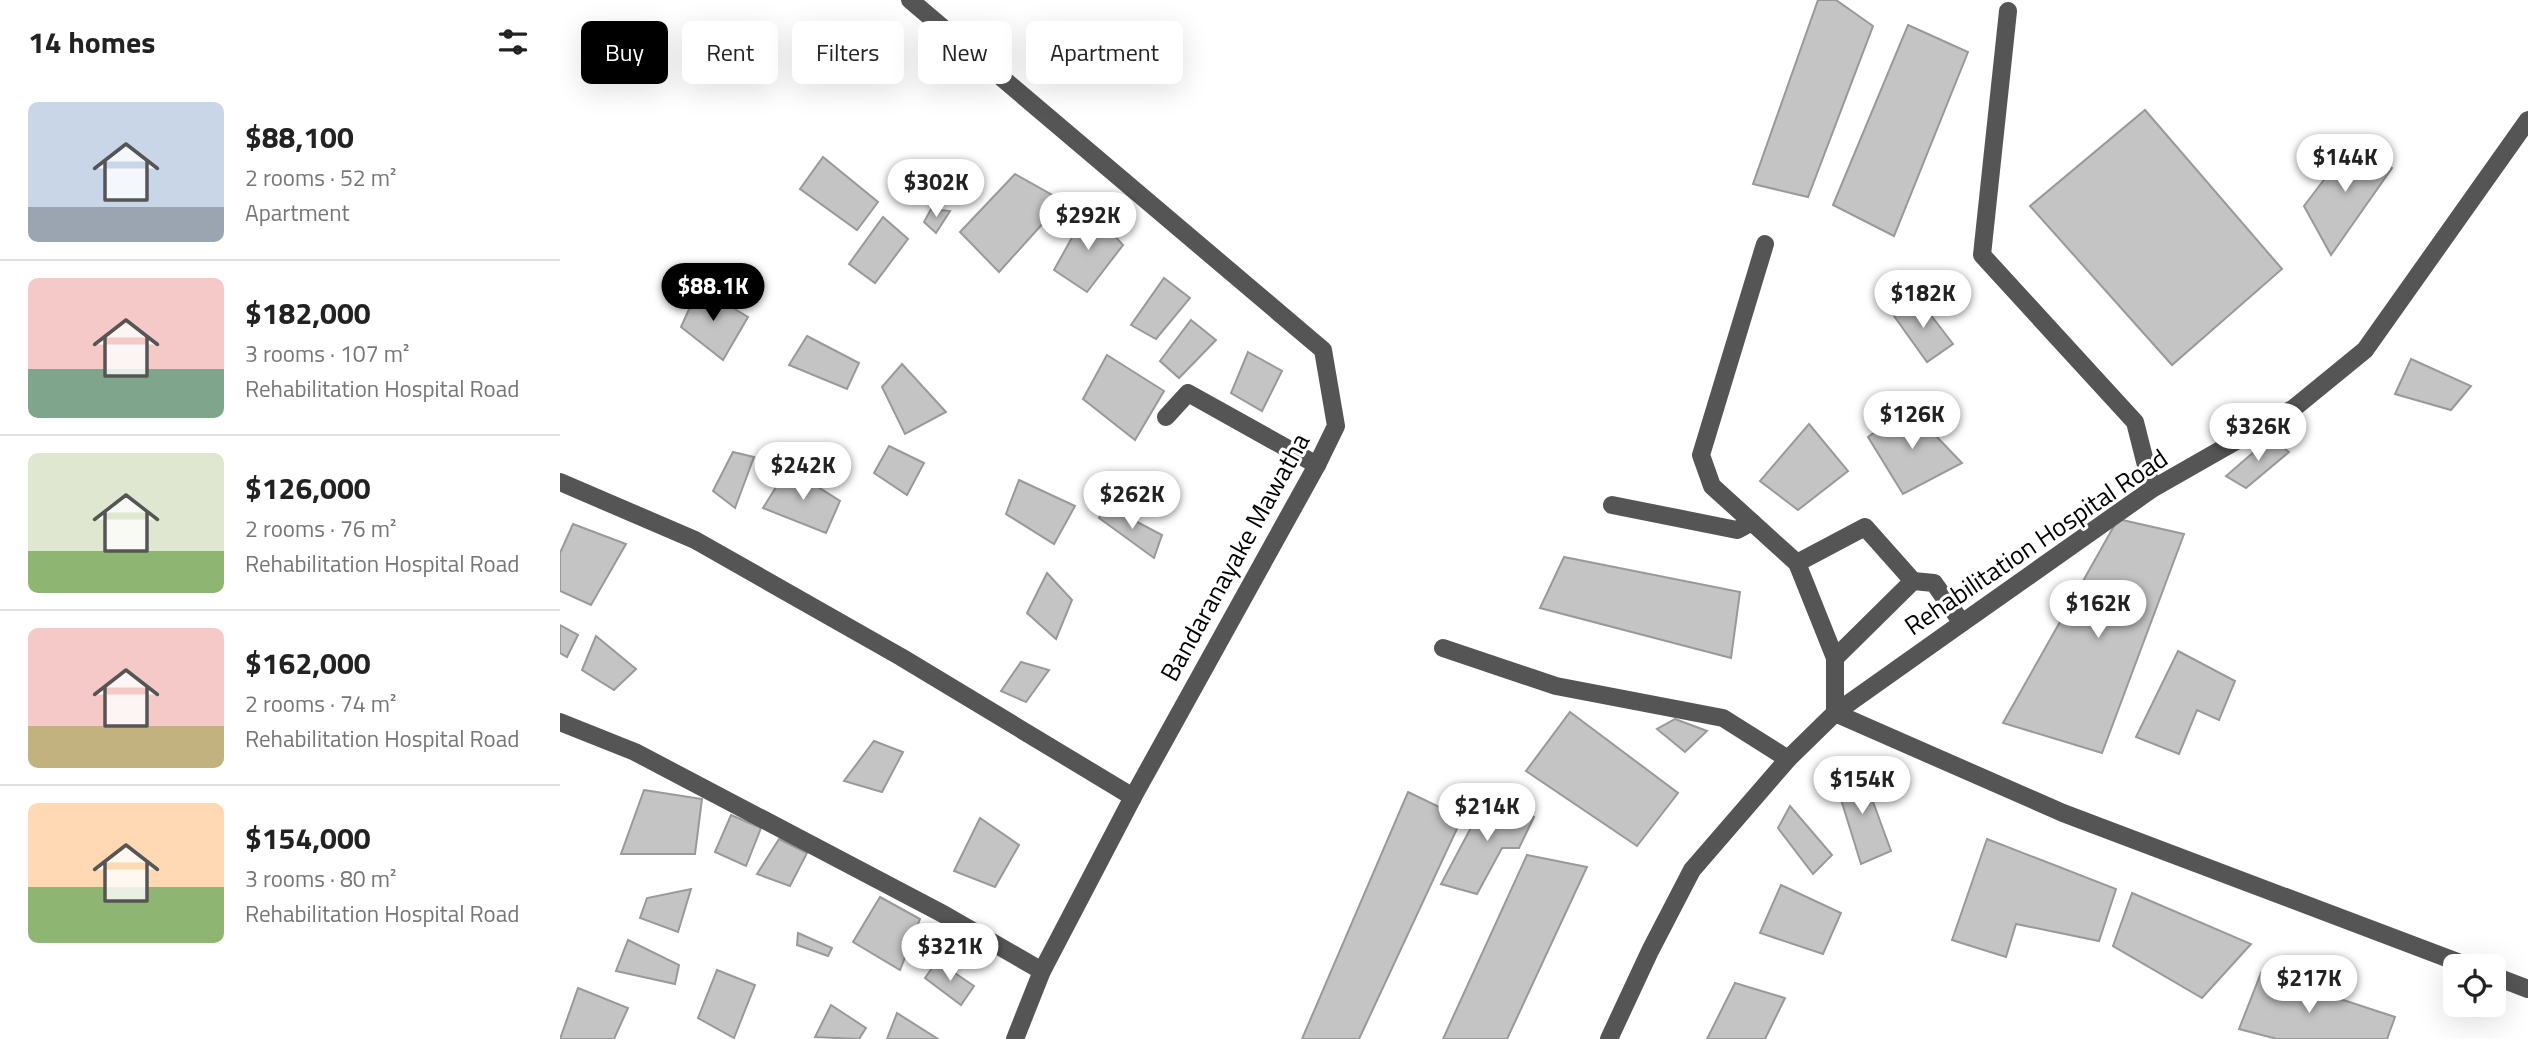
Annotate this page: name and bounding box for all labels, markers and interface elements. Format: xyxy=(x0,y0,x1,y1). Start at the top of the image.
text: 14 homes xyxy=(28,19,155,65)
chip: Buy xyxy=(581,21,668,84)
chip: Rent xyxy=(682,21,778,84)
chip: Filters xyxy=(792,21,904,84)
chip: New xyxy=(918,21,1012,84)
chip: Apartment xyxy=(1026,21,1183,84)
icon: filters xyxy=(494,23,532,61)
text: $88,100 xyxy=(245,114,354,160)
icon: home xyxy=(84,130,168,214)
pin: $144K xyxy=(2296,134,2394,194)
text: $144K xyxy=(2312,139,2378,174)
text: 2 rooms · 52 m² xyxy=(245,160,396,195)
pin: $302K xyxy=(887,160,985,219)
text: $302K xyxy=(903,164,969,199)
pin: $292K xyxy=(1039,192,1137,252)
text: Apartment xyxy=(245,195,350,230)
text: $292K xyxy=(1055,197,1121,232)
pin: $88.1K xyxy=(656,264,770,323)
text: $88.1K xyxy=(677,268,749,303)
pin: $182K xyxy=(1874,270,1972,330)
text: $182K xyxy=(1890,275,1956,310)
text: $182,000 xyxy=(245,290,371,336)
icon: home xyxy=(84,306,168,390)
text: 3 rooms · 107 m² xyxy=(245,336,409,371)
text: Rehabilitation Hospital Road xyxy=(245,371,519,406)
pin: $126K xyxy=(1863,392,1961,451)
text: $126K xyxy=(1879,396,1945,431)
pin: $326K xyxy=(2209,404,2307,463)
text: $326K xyxy=(2225,408,2291,443)
street label: Bandaranayake Mawatha xyxy=(1150,425,1319,688)
street label: Rehabilitation Hospital Road xyxy=(1896,439,2175,644)
pin: $242K xyxy=(754,442,852,502)
text: $242K xyxy=(770,447,836,482)
text: $126,000 xyxy=(245,465,371,511)
pin: $262K xyxy=(1083,472,1181,531)
text: $262K xyxy=(1099,476,1165,511)
icon: home xyxy=(84,481,168,565)
text: 2 rooms · 76 m² xyxy=(245,511,396,546)
text: Rehabilitation Hospital Road xyxy=(245,546,519,581)
pin: $162K xyxy=(2049,580,2147,640)
text: $162K xyxy=(2065,585,2131,620)
text: $162,000 xyxy=(245,640,371,686)
icon: home xyxy=(84,656,168,740)
text: 2 rooms · 74 m² xyxy=(245,686,396,721)
text: Rehabilitation Hospital Road xyxy=(245,721,519,756)
pin: $154K xyxy=(1813,756,1911,816)
text: $154K xyxy=(1829,761,1895,796)
pin: $214K xyxy=(1438,784,1536,843)
text: $214K xyxy=(1454,788,1520,823)
text: $154,000 xyxy=(245,815,371,861)
icon: home xyxy=(84,831,168,915)
text: 3 rooms · 80 m² xyxy=(245,861,396,896)
text: Rehabilitation Hospital Road xyxy=(245,896,519,931)
pin: $321K xyxy=(901,923,999,983)
text: $321K xyxy=(917,928,983,963)
map controls xyxy=(2443,954,2506,1017)
button: locate xyxy=(2443,954,2506,1017)
pin: $217K xyxy=(2260,956,2358,1015)
text: $217K xyxy=(2276,960,2342,995)

